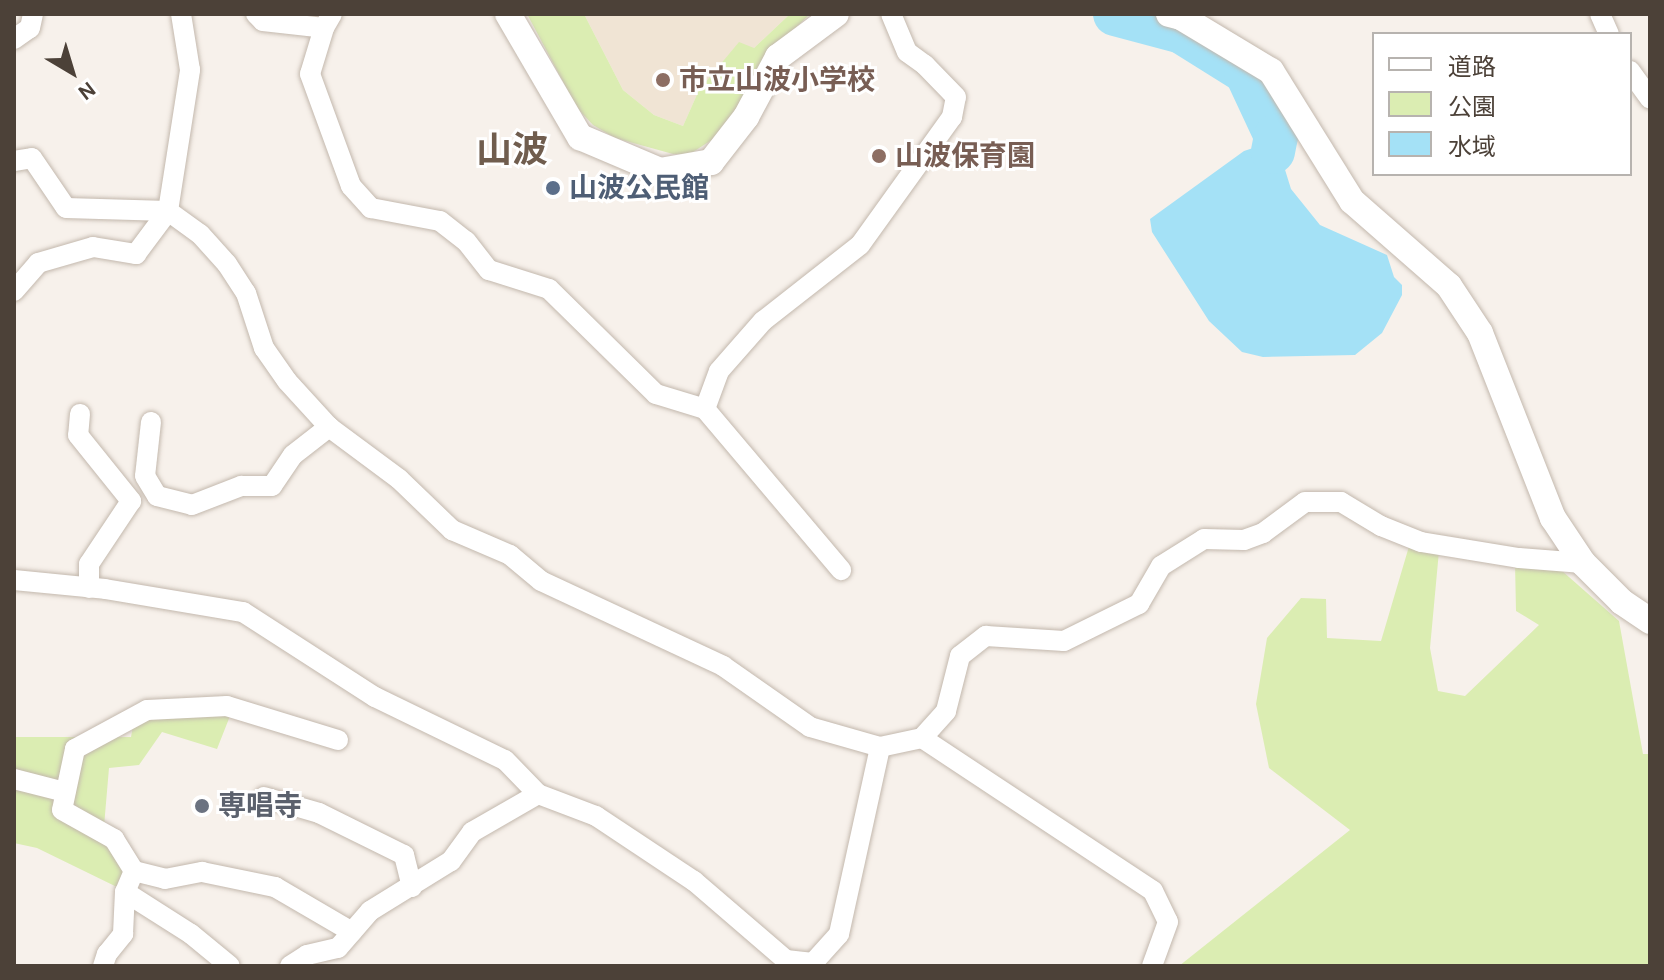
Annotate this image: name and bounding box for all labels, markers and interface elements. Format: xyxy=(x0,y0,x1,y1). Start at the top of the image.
north arrow xyxy=(32,32,112,112)
legend xyxy=(1372,32,1632,176)
text: 道路 xyxy=(1448,53,1496,81)
place label: 市立山波小学校 xyxy=(679,63,875,97)
marker: 市立山波小学校 xyxy=(654,71,672,89)
text: N xyxy=(73,76,101,106)
text: 公園 xyxy=(1448,93,1496,121)
district label: 山波 xyxy=(476,129,548,173)
text: 水域 xyxy=(1448,133,1496,161)
place label: 山波保育園 xyxy=(895,139,1035,173)
marker: 山波保育園 xyxy=(870,147,888,165)
place label: 山波公民館 xyxy=(569,171,709,205)
marker: 山波公民館 xyxy=(544,179,562,197)
place label: 専唱寺 xyxy=(218,789,302,823)
marker: 専唱寺 xyxy=(193,797,211,815)

